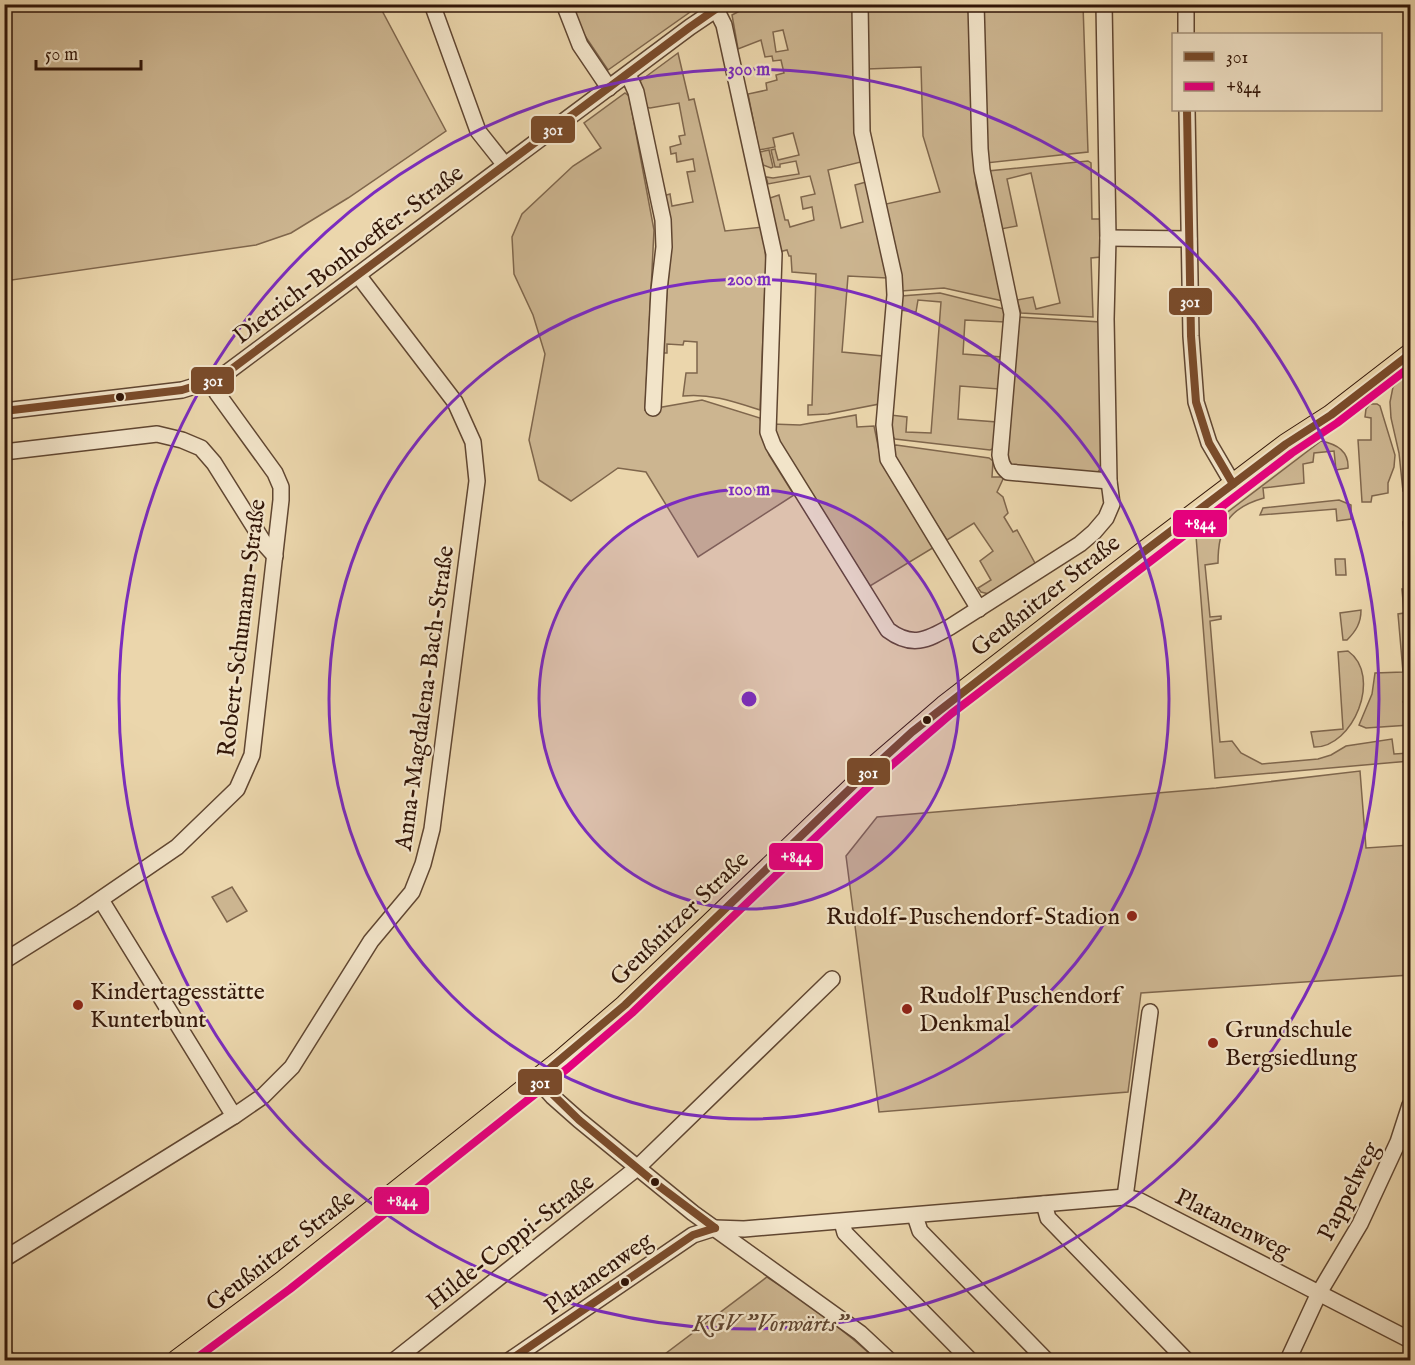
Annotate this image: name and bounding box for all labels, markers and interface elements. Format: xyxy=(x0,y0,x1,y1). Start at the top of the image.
scale bar xyxy=(36,33,141,71)
legend xyxy=(1172,33,1382,111)
text: 50 m xyxy=(45,44,78,67)
text: 301 xyxy=(1226,47,1248,70)
text: 300 m xyxy=(728,59,770,82)
text: +844 xyxy=(1226,77,1261,100)
line badge: 301 xyxy=(530,115,576,144)
text: 301 xyxy=(543,121,563,141)
street label: Dietrich-Bonhoeffer-Straße xyxy=(227,158,470,352)
text: 200 m xyxy=(727,269,771,292)
line badge: 301 xyxy=(1168,287,1213,316)
text: 301 xyxy=(1180,293,1200,313)
line badge: 301 xyxy=(190,366,235,395)
text: 301 xyxy=(203,372,223,392)
unlabelled marker xyxy=(114,391,126,403)
text: 100 m xyxy=(728,479,770,502)
street label: Robert-Schumann-Straße xyxy=(211,497,274,759)
line badge: +844 xyxy=(1172,509,1228,538)
text: +844 xyxy=(1185,515,1217,535)
street label: Geußnitzer Straße xyxy=(965,528,1127,664)
street label: Anna-Magdalena-Bach-Straße xyxy=(389,544,462,854)
centre of rings xyxy=(739,689,759,709)
unlabelled marker xyxy=(921,714,933,726)
line badge: 301 xyxy=(846,757,891,786)
text: 301 xyxy=(858,764,878,784)
line badge: +844 xyxy=(768,842,824,871)
street label: Geußnitzer Straße xyxy=(604,845,756,993)
text: +844 xyxy=(781,848,813,868)
place label: Rudolf-Puschendorf-Stadion xyxy=(826,902,1120,933)
marker: Rudolf-Puschendorf-Stadion xyxy=(1125,909,1139,923)
place label: Kindertagesstätte Kunterbunt xyxy=(90,977,265,1036)
place label: Rudolf Puschendorf Denkmal xyxy=(919,981,1125,1040)
marker: Kindertagesstätte Kunterbunt xyxy=(71,998,85,1012)
marker: Rudolf Puschendorf Denkmal xyxy=(900,1002,914,1016)
place label: Grundschule Bergsiedlung xyxy=(1225,1015,1358,1074)
marker: Grundschule Bergsiedlung xyxy=(1206,1036,1220,1050)
line badge: 301 xyxy=(517,1068,563,1096)
text: 301 xyxy=(530,1074,550,1094)
street label: Pappelweg xyxy=(1311,1136,1388,1246)
street label: Hilde-Coppi-Straße xyxy=(421,1167,601,1318)
unlabelled marker xyxy=(649,1176,661,1188)
street label: Platanenweg xyxy=(1169,1182,1296,1267)
street label: Geußnitzer Straße xyxy=(200,1183,362,1319)
line badge: +844 xyxy=(373,1186,430,1215)
text: +844 xyxy=(387,1192,419,1212)
street label: Platanenweg xyxy=(539,1225,660,1323)
unlabelled marker xyxy=(619,1276,631,1288)
park label: KGV "Vorwärts" xyxy=(691,1309,850,1340)

